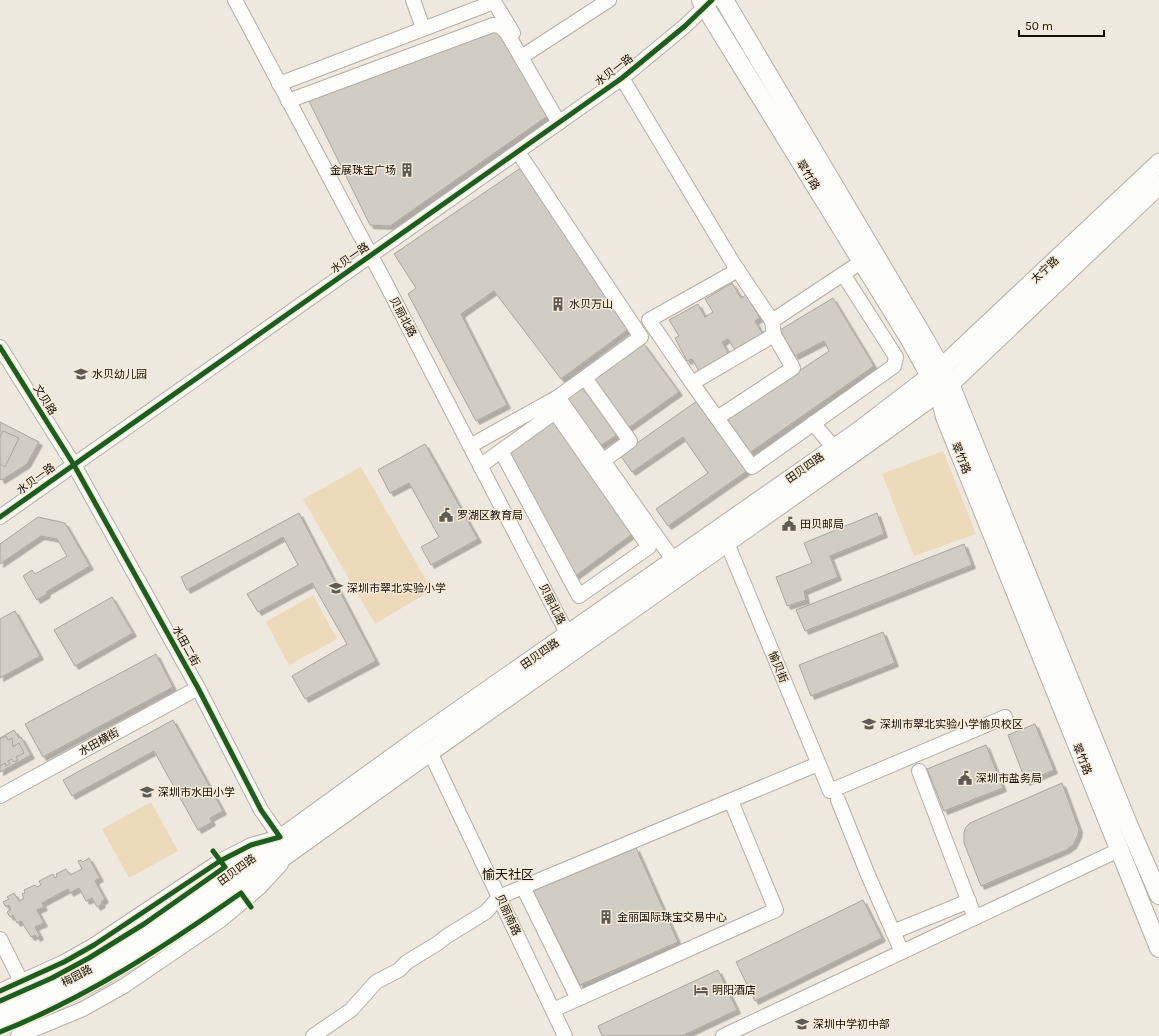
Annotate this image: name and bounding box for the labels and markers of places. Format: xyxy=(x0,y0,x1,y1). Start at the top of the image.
building icon: 金展珠宝广场 xyxy=(399,162,415,178)
place label: 金展珠宝广场 xyxy=(330,164,396,177)
building icon: 水贝万山 xyxy=(550,296,566,312)
place label: 水贝万山 xyxy=(569,298,613,311)
school or university icon: 水贝幼儿园 xyxy=(73,366,89,382)
place label: 水贝幼儿园 xyxy=(92,368,147,381)
public building icon: 罗湖区教育局 xyxy=(438,507,454,523)
place label: 罗湖区教育局 xyxy=(457,509,523,522)
public building icon: 田贝邮局 xyxy=(781,516,797,532)
place label: 田贝邮局 xyxy=(800,518,844,531)
school or university icon: 深圳市翠北实验小学 xyxy=(328,580,344,596)
place label: 深圳市翠北实验小学 xyxy=(347,582,446,595)
school or university icon: 深圳市翠北实验小学愉贝校区 xyxy=(861,716,877,732)
place label: 深圳市翠北实验小学愉贝校区 xyxy=(880,718,1023,731)
public building icon: 深圳市盐务局 xyxy=(957,770,973,786)
place label: 深圳市盐务局 xyxy=(976,772,1042,785)
school or university icon: 深圳市水田小学 xyxy=(139,784,155,800)
place label: 深圳市水田小学 xyxy=(158,786,235,799)
building icon: 金丽国际珠宝交易中心 xyxy=(598,909,614,925)
place label: 金丽国际珠宝交易中心 xyxy=(617,911,727,924)
hotel icon: 明阳酒店 xyxy=(693,982,709,998)
place label: 明阳酒店 xyxy=(712,984,756,997)
school or university icon: 深圳中学初中部 xyxy=(794,1016,810,1032)
place label: 深圳中学初中部 xyxy=(813,1018,890,1031)

